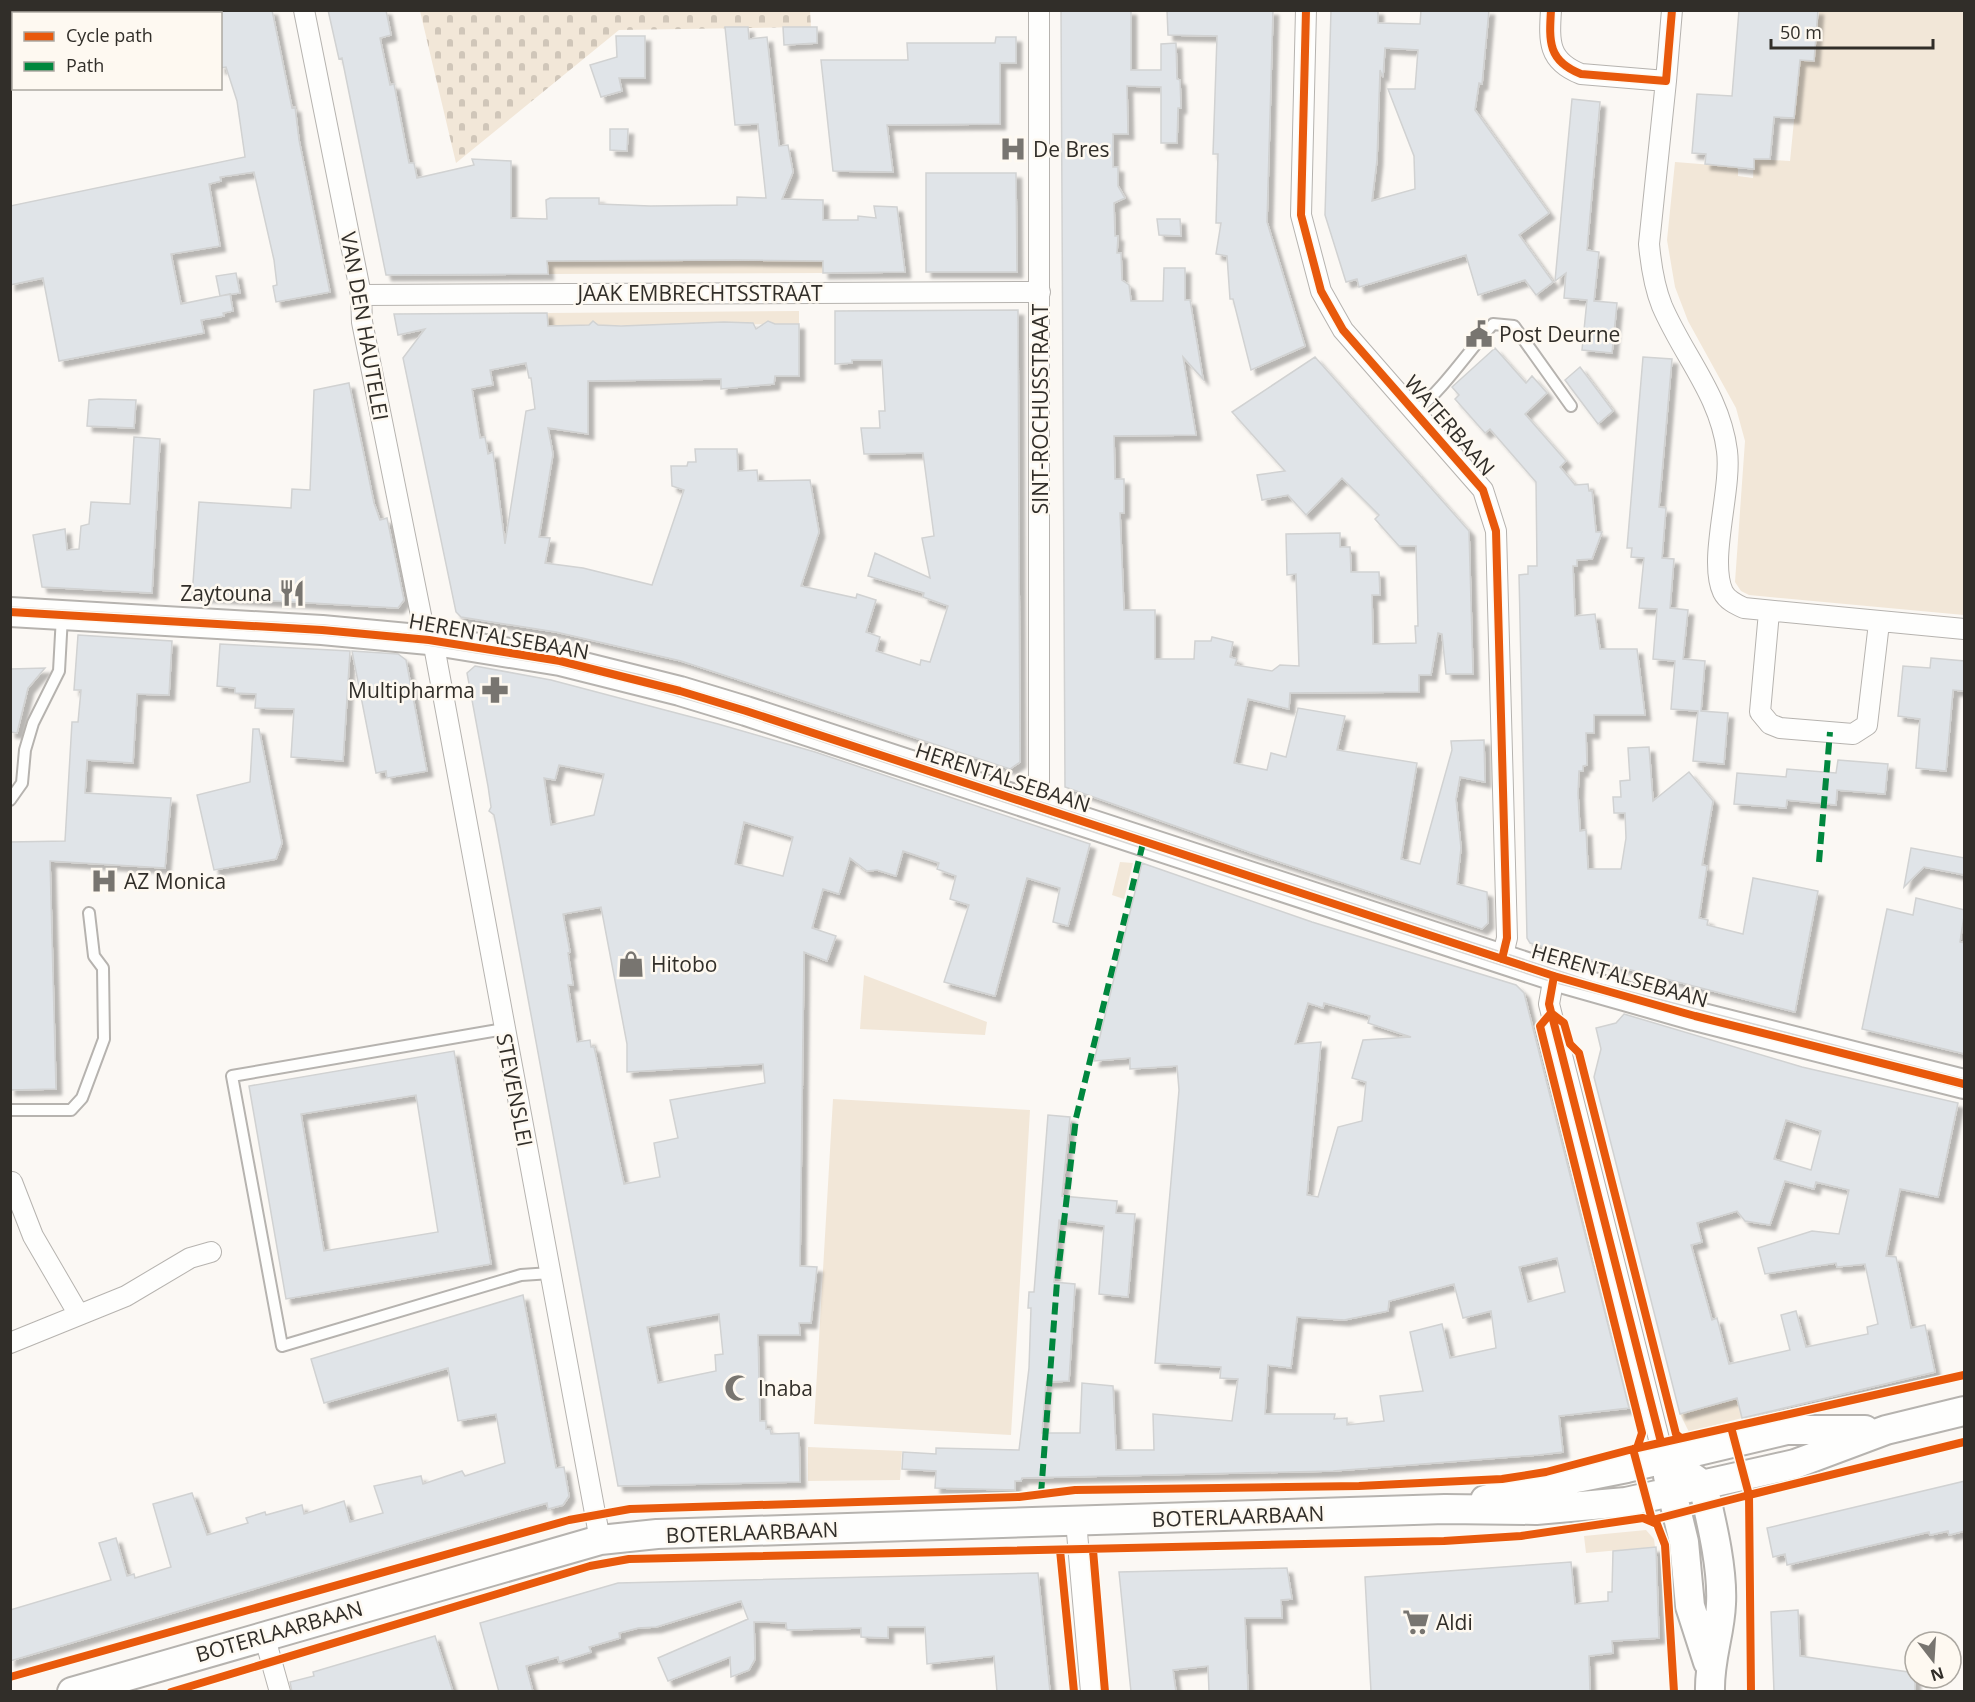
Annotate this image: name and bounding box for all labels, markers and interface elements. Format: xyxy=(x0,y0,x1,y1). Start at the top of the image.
legend xyxy=(12,12,222,90)
scale bar xyxy=(1771,12,1933,50)
text: 50 m xyxy=(1780,20,1822,44)
text: Cycle path xyxy=(66,23,153,47)
text: Path xyxy=(66,53,104,77)
hospital icon: De Bres xyxy=(998,134,1028,164)
place label: De Bres xyxy=(1033,135,1109,163)
street label: VAN DEN HAUTELEI xyxy=(335,229,395,423)
street label: JAAK EMBRECHTSSTRAAT xyxy=(575,279,823,307)
street label: SINT-ROCHUSSTRAAT xyxy=(1026,303,1054,514)
public building icon: Post Deurne xyxy=(1464,319,1494,349)
place label: Post Deurne xyxy=(1499,320,1620,348)
street label: WATERBAAN xyxy=(1398,369,1502,481)
restaurant icon: Zaytouna xyxy=(277,578,307,608)
place label: Zaytouna xyxy=(180,579,272,607)
street label: HERENTALSEBAAN xyxy=(407,606,591,666)
pharmacy icon: Multipharma xyxy=(480,675,510,705)
place label: Multipharma xyxy=(348,676,475,704)
street label: HERENTALSEBAAN xyxy=(912,735,1094,819)
hospital icon: AZ Monica xyxy=(89,866,119,896)
place label: AZ Monica xyxy=(124,867,226,895)
street label: HERENTALSEBAAN xyxy=(1528,936,1712,1014)
shop icon: Hitobo xyxy=(616,949,646,979)
place label: Hitobo xyxy=(651,950,717,978)
street label: STEVENSLEI xyxy=(490,1031,540,1149)
mosque icon: Inaba xyxy=(723,1373,753,1403)
place label: Inaba xyxy=(758,1374,813,1402)
street label: BOTERLAARBAAN xyxy=(1151,1499,1325,1533)
street label: BOTERLAARBAAN xyxy=(665,1515,839,1549)
street label: BOTERLAARBAAN xyxy=(192,1594,366,1668)
supermarket icon: Aldi xyxy=(1401,1607,1431,1637)
place label: Aldi xyxy=(1436,1608,1473,1636)
north arrow xyxy=(1903,1630,1963,1690)
text: N xyxy=(1928,1662,1947,1687)

